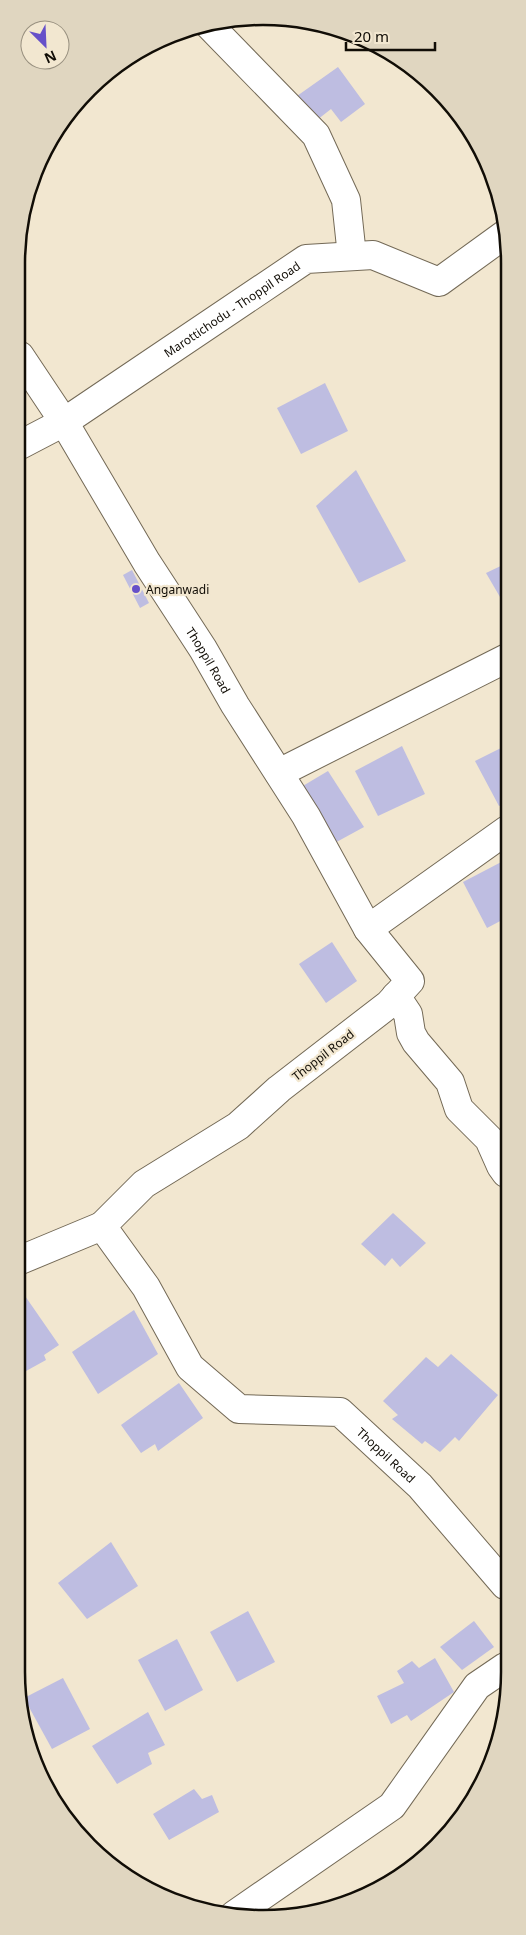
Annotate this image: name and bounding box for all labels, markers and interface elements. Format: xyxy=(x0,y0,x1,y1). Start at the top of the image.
north arrow xyxy=(20,20,70,70)
scale bar xyxy=(346,20,435,52)
text: 20 m xyxy=(354,26,389,46)
text: N xyxy=(41,46,60,68)
street label: Marottichodu - Thoppil Road xyxy=(160,257,303,361)
place label: Anganwadi xyxy=(146,581,209,598)
marker: Anganwadi xyxy=(130,583,142,595)
street label: Thoppil Road xyxy=(182,624,235,696)
street label: Thoppil Road xyxy=(289,1025,357,1085)
street label: Thoppil Road xyxy=(353,1423,419,1486)

